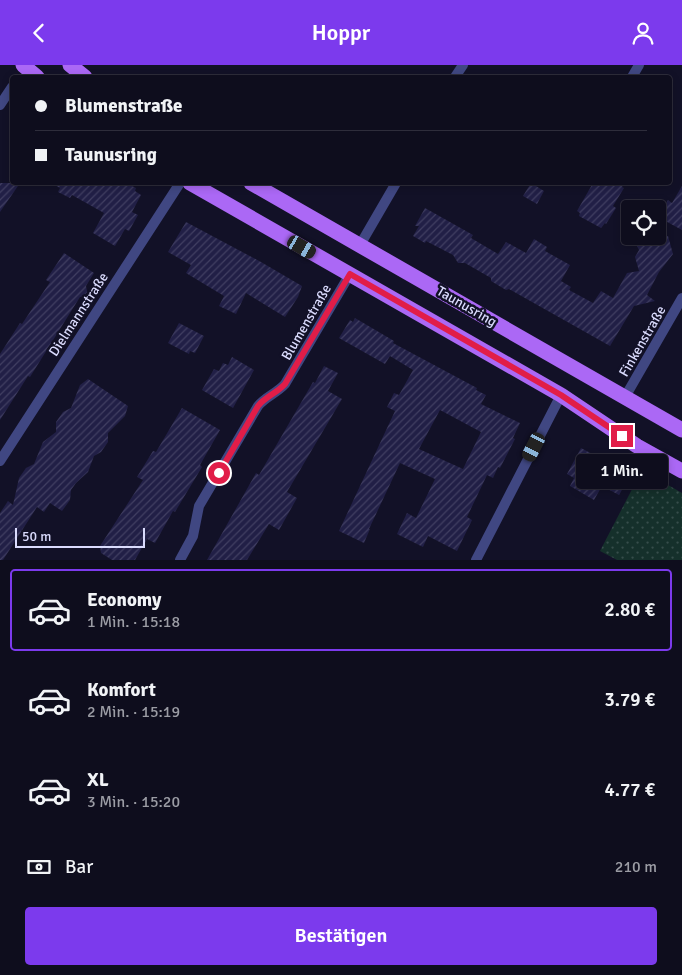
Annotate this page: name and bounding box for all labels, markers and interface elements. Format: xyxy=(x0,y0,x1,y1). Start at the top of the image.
icon: back xyxy=(25,19,53,47)
text: Hoppr xyxy=(312,19,370,46)
icon: person xyxy=(629,19,657,47)
text: Blumenstraße xyxy=(65,94,183,118)
text: Taunusring xyxy=(65,143,157,167)
map controls xyxy=(621,200,666,245)
button: locate xyxy=(621,200,666,245)
car xyxy=(285,233,318,261)
street label: Dielmannstraße xyxy=(45,269,112,359)
street label: Blumenstraße xyxy=(278,281,335,363)
street label: Taunusring xyxy=(434,283,500,330)
street label: Finkenstraße xyxy=(615,303,670,380)
route end xyxy=(611,425,633,447)
car xyxy=(520,430,547,464)
callout: 1 Min. xyxy=(576,453,668,489)
text: 1 Min. xyxy=(601,461,644,481)
route start xyxy=(208,462,230,484)
scale bar xyxy=(15,525,145,548)
text: 50 m xyxy=(22,528,51,545)
icon: car xyxy=(27,588,72,633)
text: Economy xyxy=(87,588,161,612)
text: 2.80 € xyxy=(605,598,655,622)
text: 1 Min. · 15:18 xyxy=(87,612,180,632)
icon: car xyxy=(27,678,72,723)
text: Komfort xyxy=(87,678,156,702)
text: 3.79 € xyxy=(605,688,655,712)
text: 2 Min. · 15:19 xyxy=(87,702,180,722)
icon: car xyxy=(27,768,72,813)
text: XL xyxy=(87,768,109,792)
text: 4.77 € xyxy=(605,778,655,802)
text: 3 Min. · 15:20 xyxy=(87,792,180,812)
icon: cash xyxy=(25,853,53,881)
text: Bar xyxy=(65,855,93,879)
text: 210 m xyxy=(615,857,657,877)
button: Bestätigen xyxy=(25,907,657,965)

